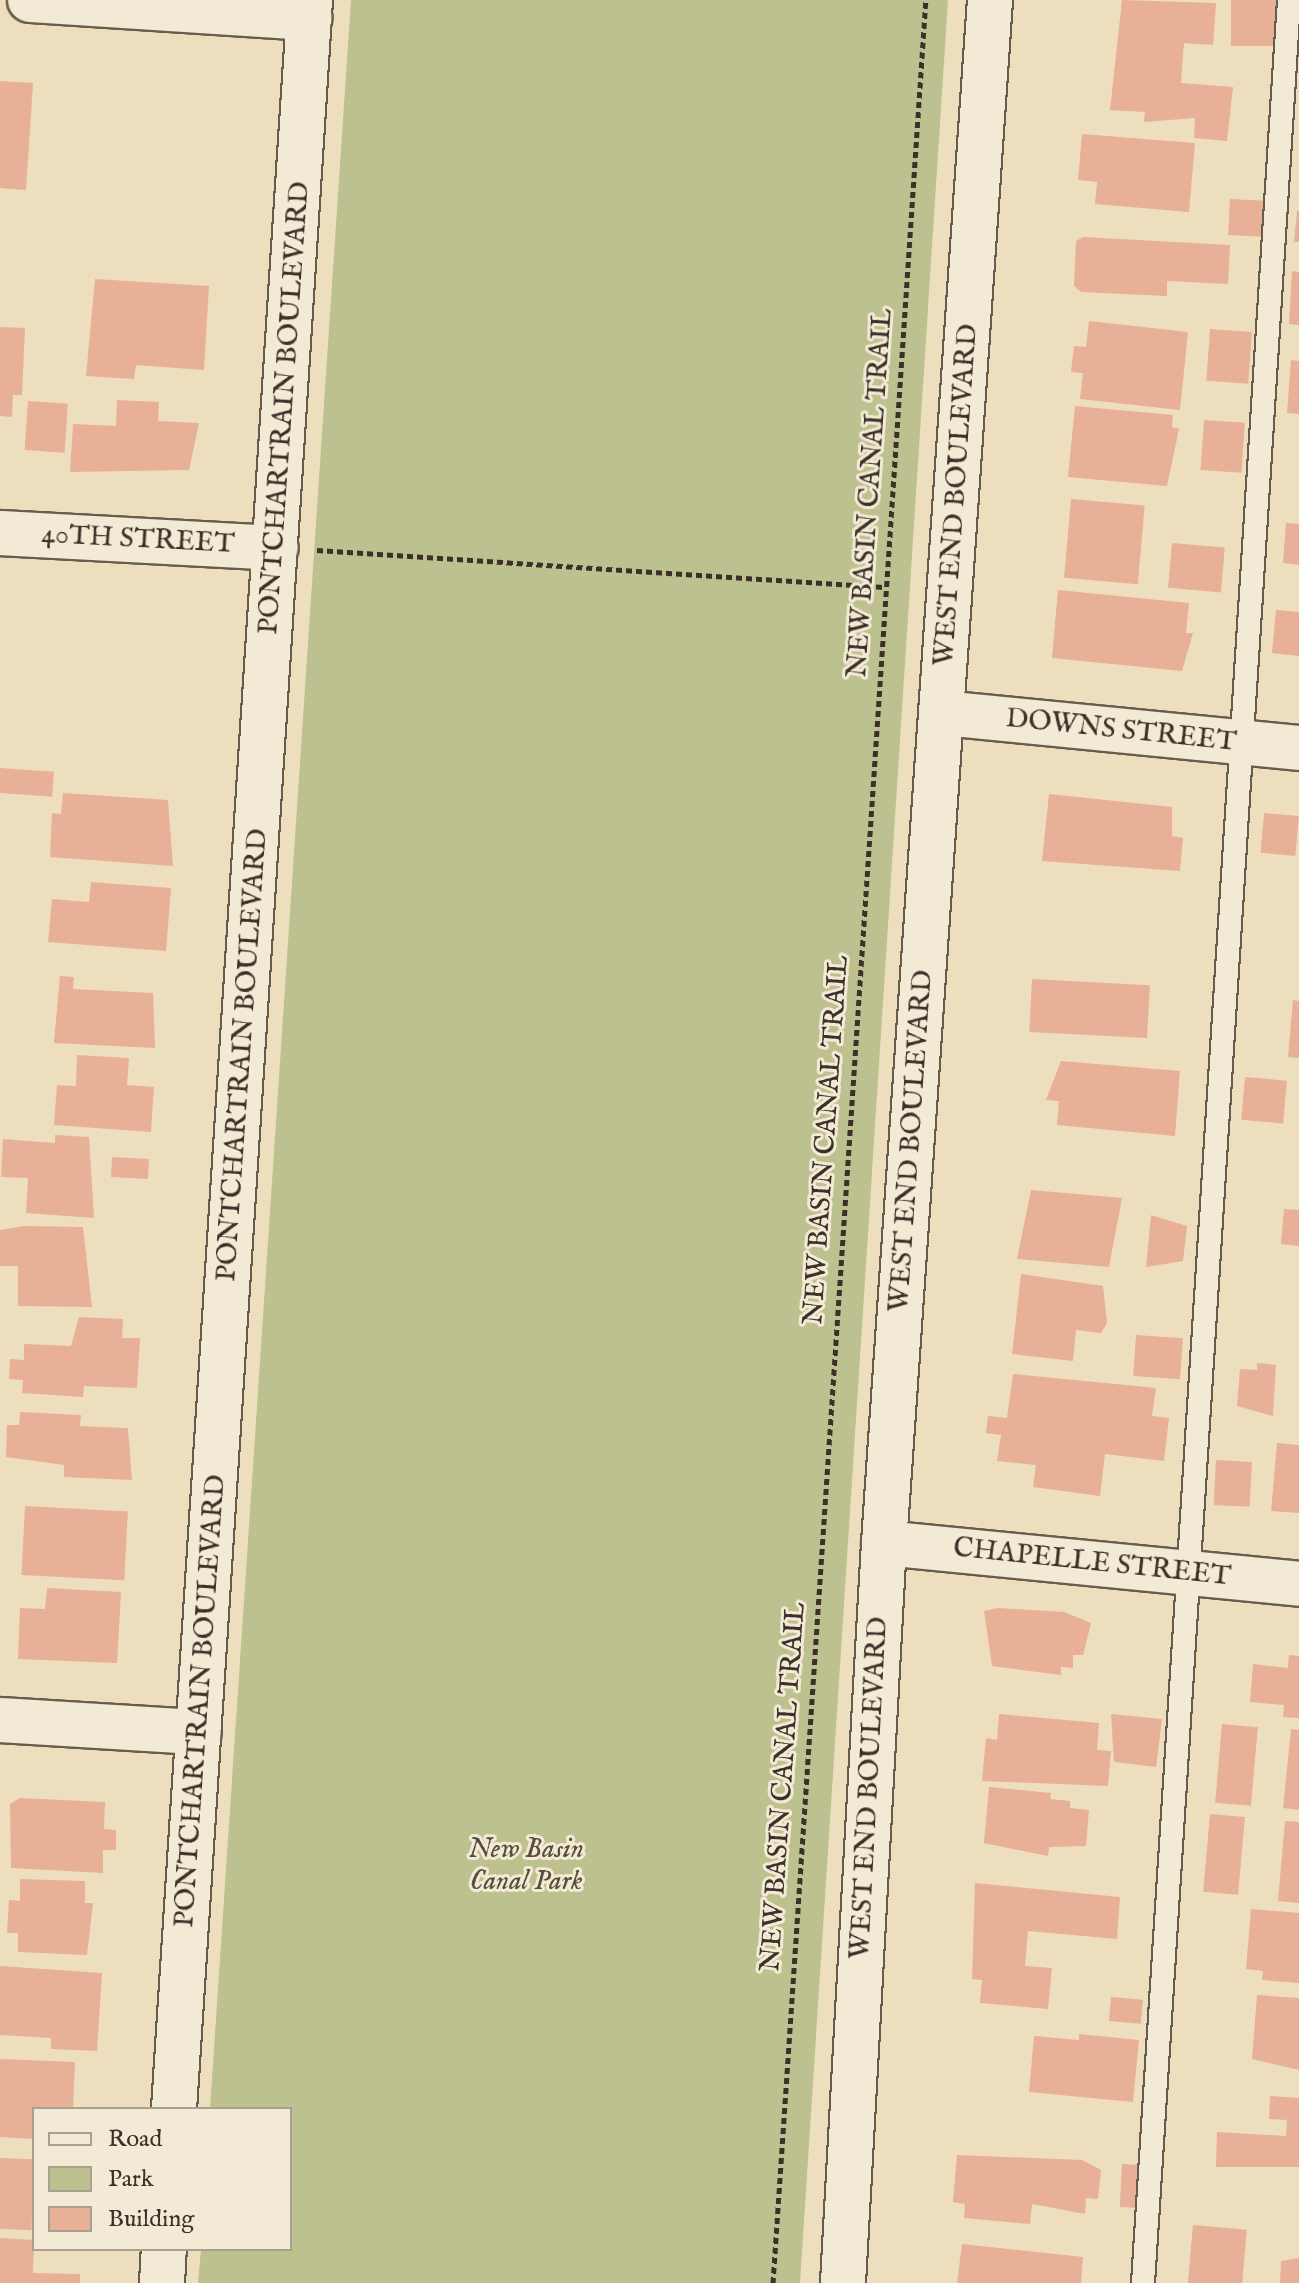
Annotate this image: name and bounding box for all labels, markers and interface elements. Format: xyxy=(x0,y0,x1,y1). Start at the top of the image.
street label: PONTCHARTRAIN BOULEVARD xyxy=(252,180,318,636)
street label: NEW BASIN CANAL TRAIL xyxy=(841,307,901,679)
street label: WEST END BOULEVARD xyxy=(928,323,986,667)
street label: 40TH STREET xyxy=(41,518,235,562)
street label: DOWNS STREET xyxy=(1004,702,1238,760)
street label: PONTCHARTRAIN BOULEVARD xyxy=(210,827,276,1283)
street label: NEW BASIN CANAL TRAIL xyxy=(797,954,857,1326)
street label: WEST END BOULEVARD xyxy=(883,969,941,1313)
street label: PONTCHARTRAIN BOULEVARD xyxy=(168,1473,234,1929)
street label: CHAPELLE STREET xyxy=(952,1532,1232,1594)
street label: NEW BASIN CANAL TRAIL xyxy=(754,1601,814,1973)
street label: WEST END BOULEVARD xyxy=(844,1616,896,1960)
park label: New Basin Canal Park xyxy=(468,1833,584,1899)
legend xyxy=(32,2107,292,2251)
text: Road xyxy=(108,2124,162,2155)
text: Park xyxy=(108,2164,154,2195)
text: Building xyxy=(108,2204,194,2235)

